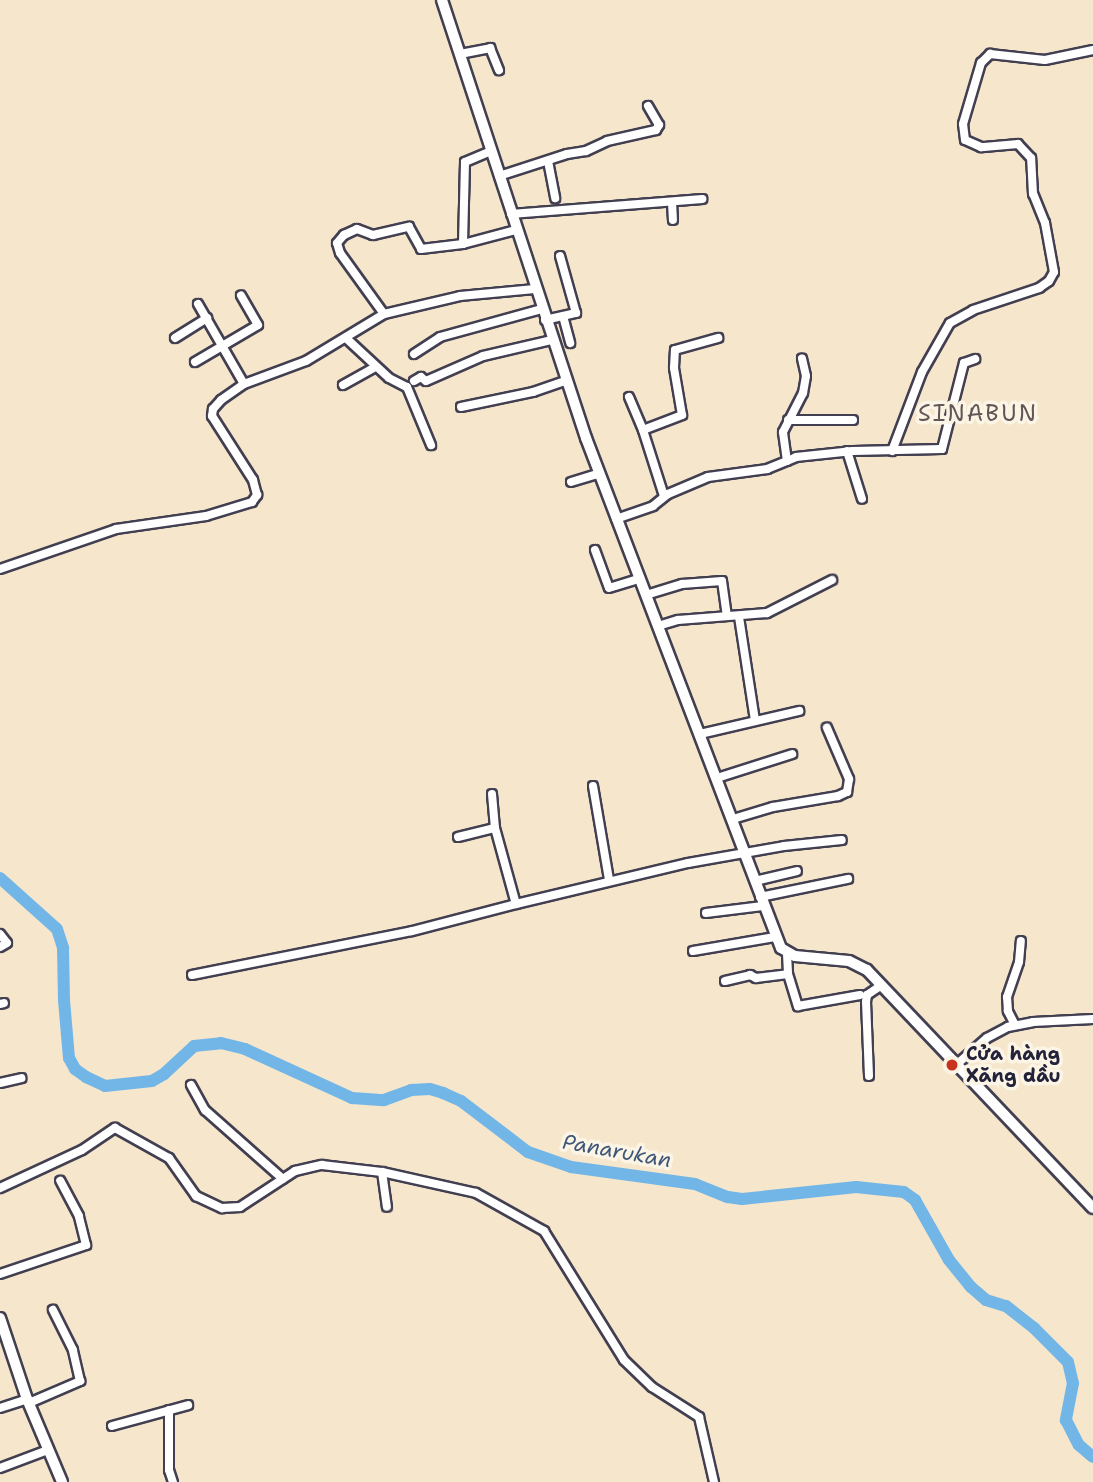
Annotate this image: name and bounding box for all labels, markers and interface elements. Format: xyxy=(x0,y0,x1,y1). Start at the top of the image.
district label: SINABUN xyxy=(919,399,1037,427)
place label: Cửa hàng Xăng dầu xyxy=(966,1043,1061,1087)
marker: Cửa hàng Xăng dầu xyxy=(944,1057,960,1073)
water label: Panarukan xyxy=(561,1129,673,1173)

